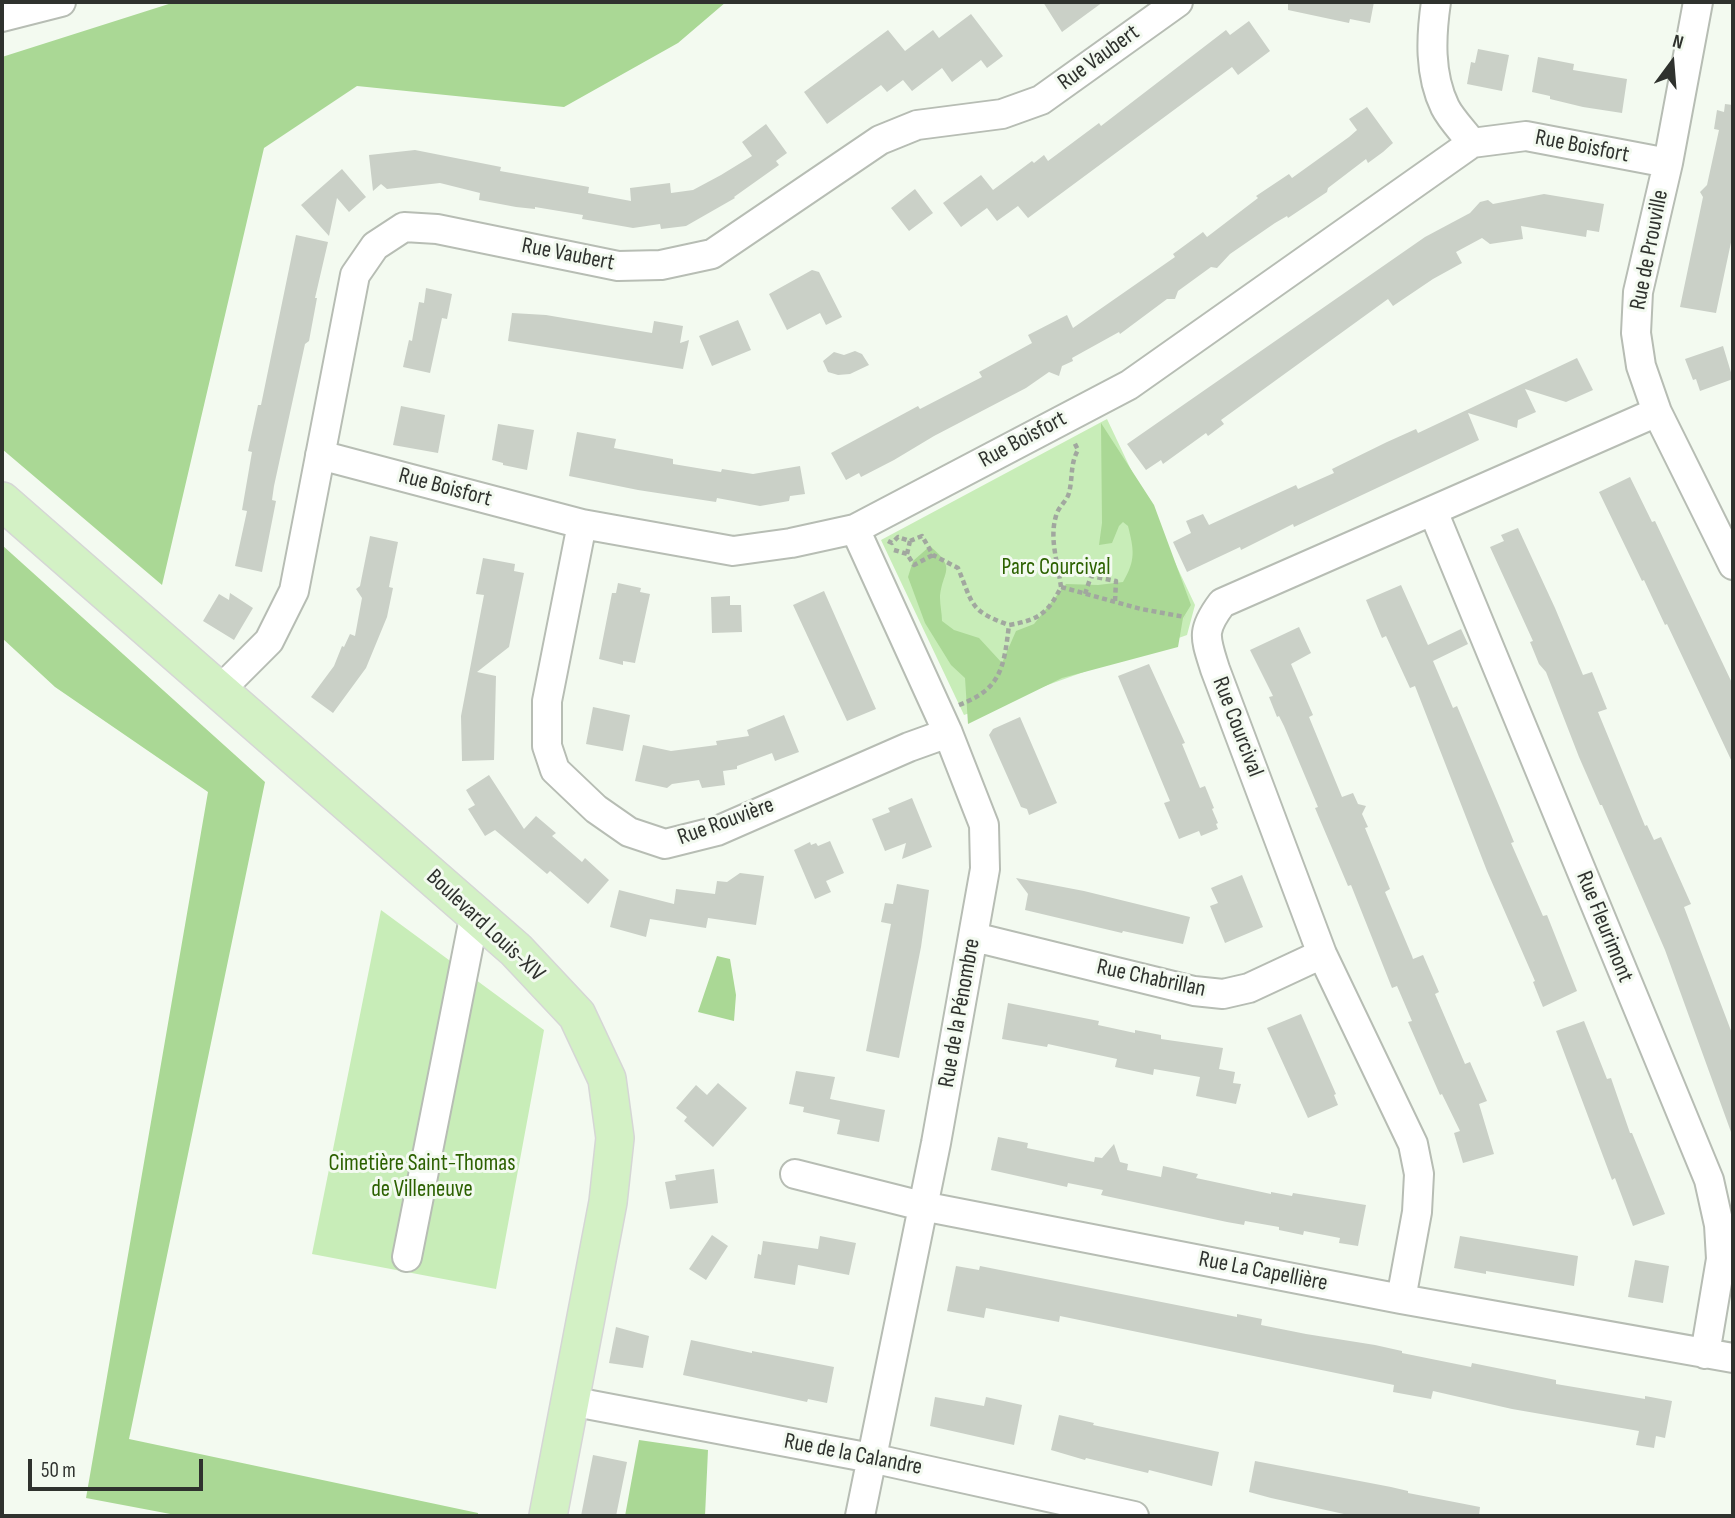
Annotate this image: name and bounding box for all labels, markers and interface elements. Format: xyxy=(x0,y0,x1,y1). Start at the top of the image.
street label: Rue Vaubert xyxy=(1053,19,1145,97)
north arrow xyxy=(1637,28,1707,98)
text: N xyxy=(1670,30,1686,55)
street label: Rue Boisfort xyxy=(1533,124,1631,170)
street label: Rue de Prouville xyxy=(1625,188,1675,312)
street label: Rue Vaubert xyxy=(519,232,617,278)
street label: Rue Boisfort xyxy=(975,406,1071,474)
street label: Rue Boisfort xyxy=(396,462,494,514)
park label: Parc Courcival xyxy=(1002,554,1110,582)
street label: Rue Courcival xyxy=(1205,673,1269,781)
street label: Rue Rouvière xyxy=(674,792,778,852)
street label: Boulevard Louis-XIV xyxy=(420,864,550,988)
street label: Rue Fleurimont xyxy=(1569,867,1639,987)
street label: Rue de la Pénombre xyxy=(933,936,987,1090)
street label: Rue Chabrillan xyxy=(1094,954,1208,1004)
park label: Cimetière Saint-Thomas de Villeneuve xyxy=(329,1150,515,1204)
street label: Rue La Capellière xyxy=(1196,1246,1330,1298)
street label: Rue de la Calandre xyxy=(782,1428,924,1482)
scale bar xyxy=(32,1444,206,1488)
text: 50 m xyxy=(41,1458,76,1483)

